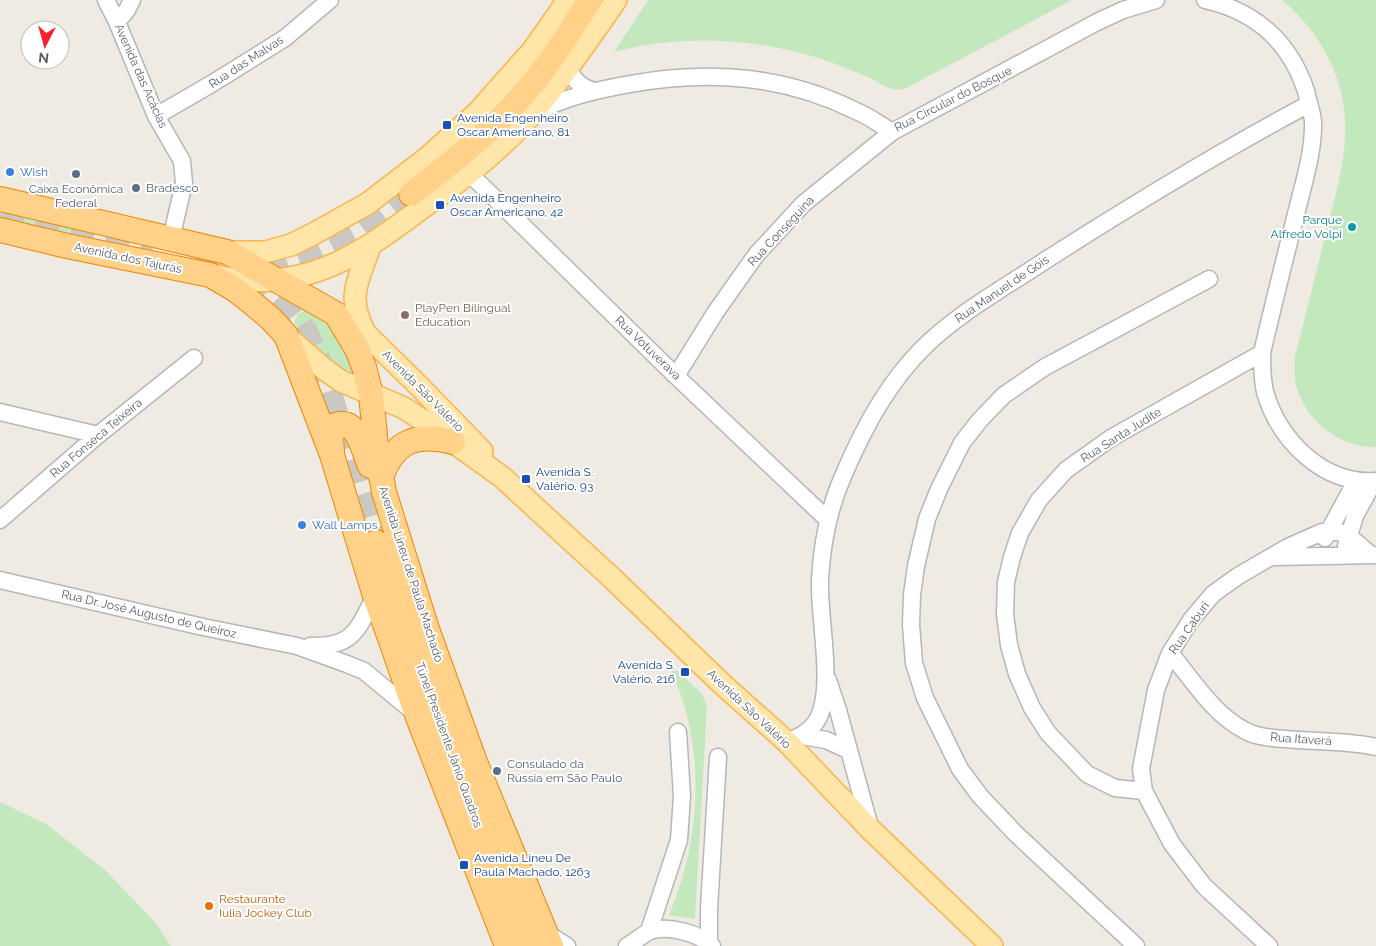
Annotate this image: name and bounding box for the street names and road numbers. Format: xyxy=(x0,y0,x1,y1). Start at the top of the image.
street label: Avenida das Acácias xyxy=(112,22,170,131)
street label: Rua das Malvas xyxy=(206,33,286,91)
street label: Rua Circular do Bosque xyxy=(892,63,1014,135)
street label: Rua Conseguina xyxy=(745,193,817,269)
street label: Avenida dos Tajurás xyxy=(73,240,183,276)
street label: Rua Manuel de Góis xyxy=(952,252,1052,326)
street label: Rua Votuverava xyxy=(612,313,684,383)
street label: Avenida São Valério xyxy=(379,347,467,435)
street label: Rua Fonseca Teixeira xyxy=(47,395,145,481)
street label: Rua Santa Judite xyxy=(1078,405,1164,465)
street label: Avenida Lineu de Paula Machado xyxy=(376,484,446,664)
street label: Rua Dr. José Augusto de Queiroz xyxy=(60,587,238,641)
street label: Rua Caburi xyxy=(1166,599,1212,657)
street label: Túnel Presidente Jânio Quadros xyxy=(413,661,486,830)
street label: Avenida São Valério xyxy=(704,667,794,751)
street label: Rua Itaverá xyxy=(1270,730,1332,748)

